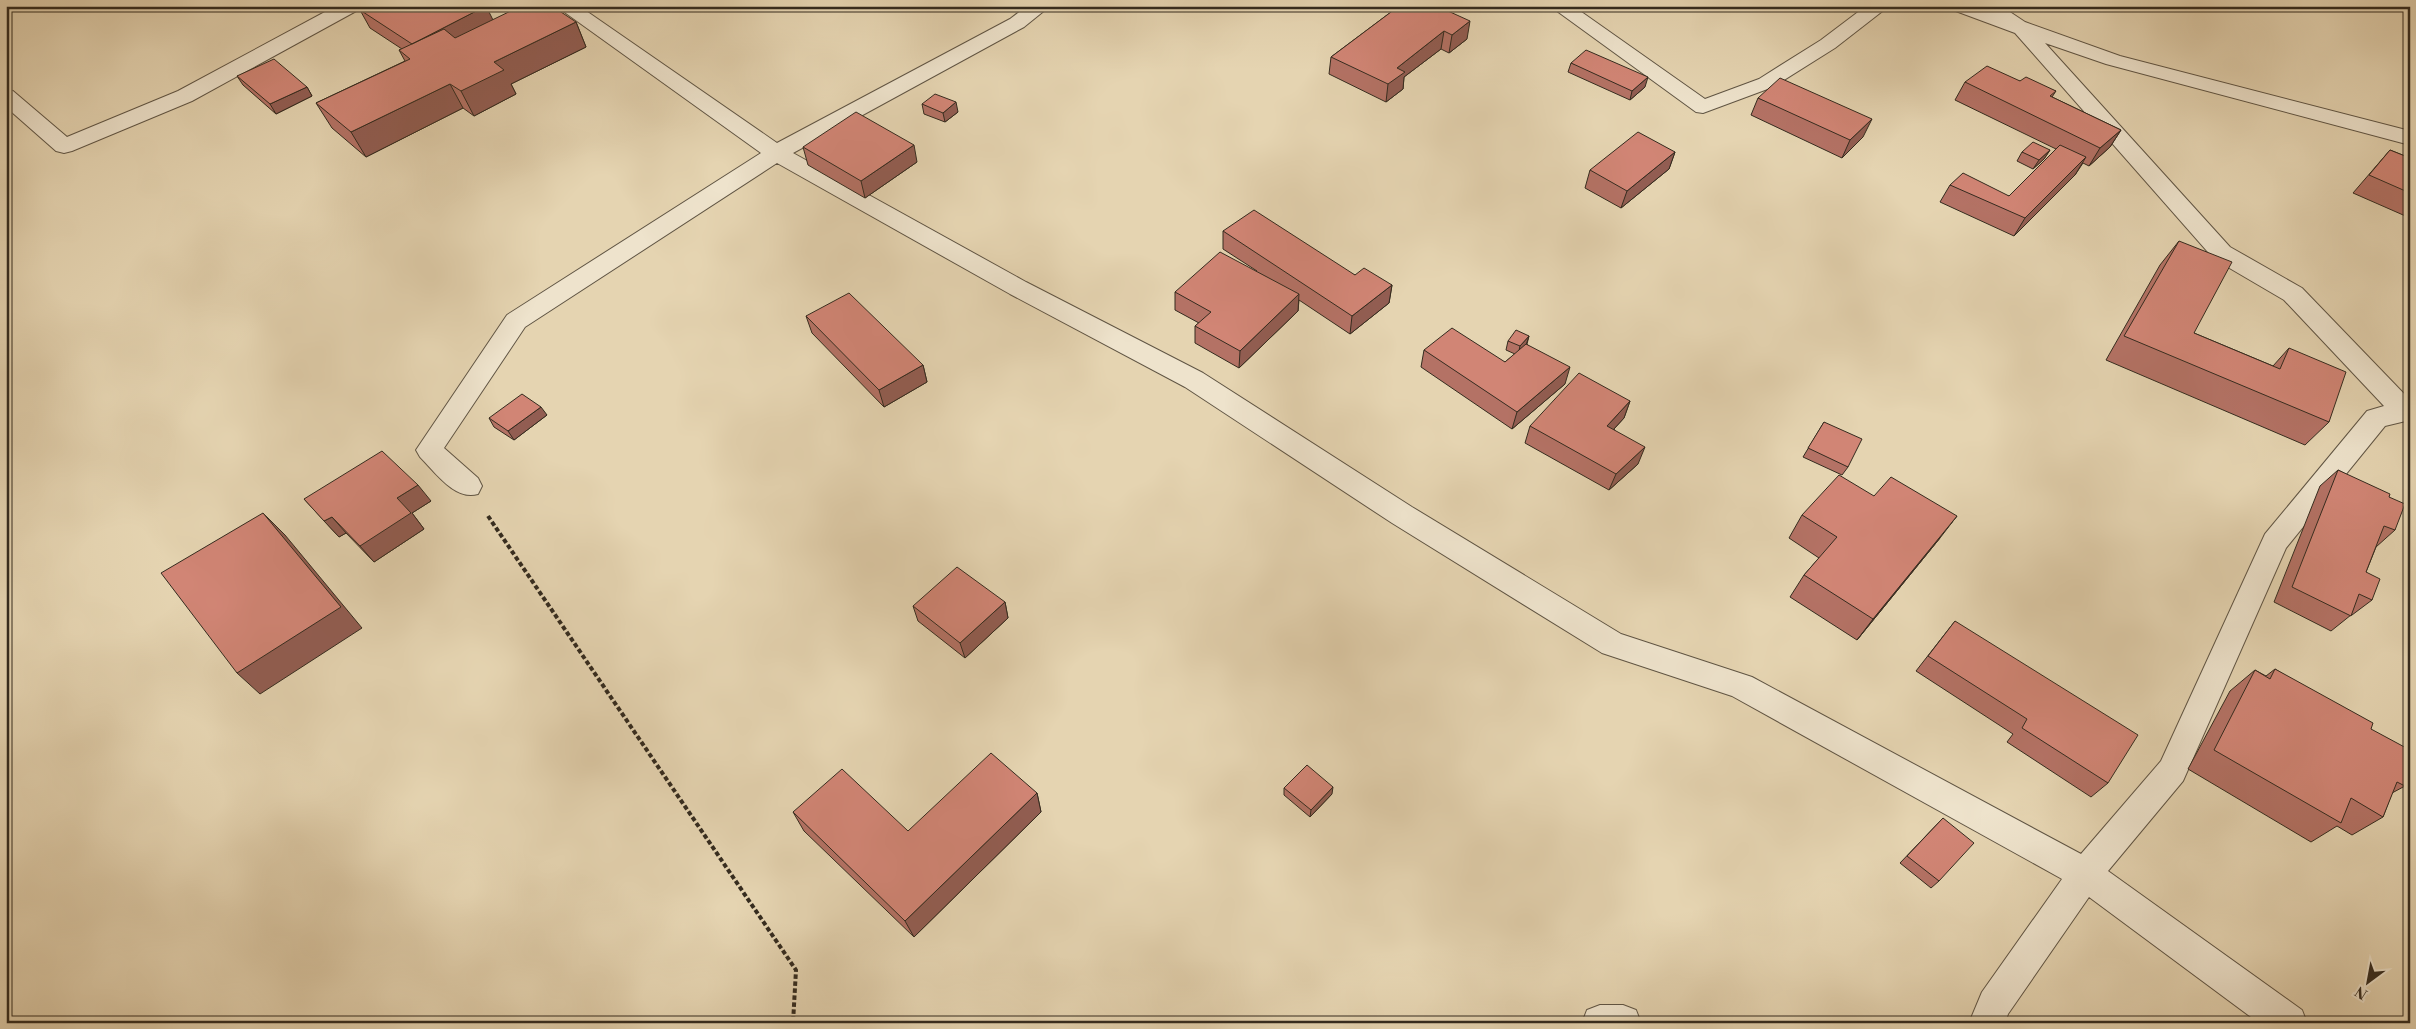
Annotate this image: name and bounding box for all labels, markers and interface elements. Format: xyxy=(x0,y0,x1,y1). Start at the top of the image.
north arrow xyxy=(2344,956,2394,1006)
text: N xyxy=(2352,982,2371,1003)

